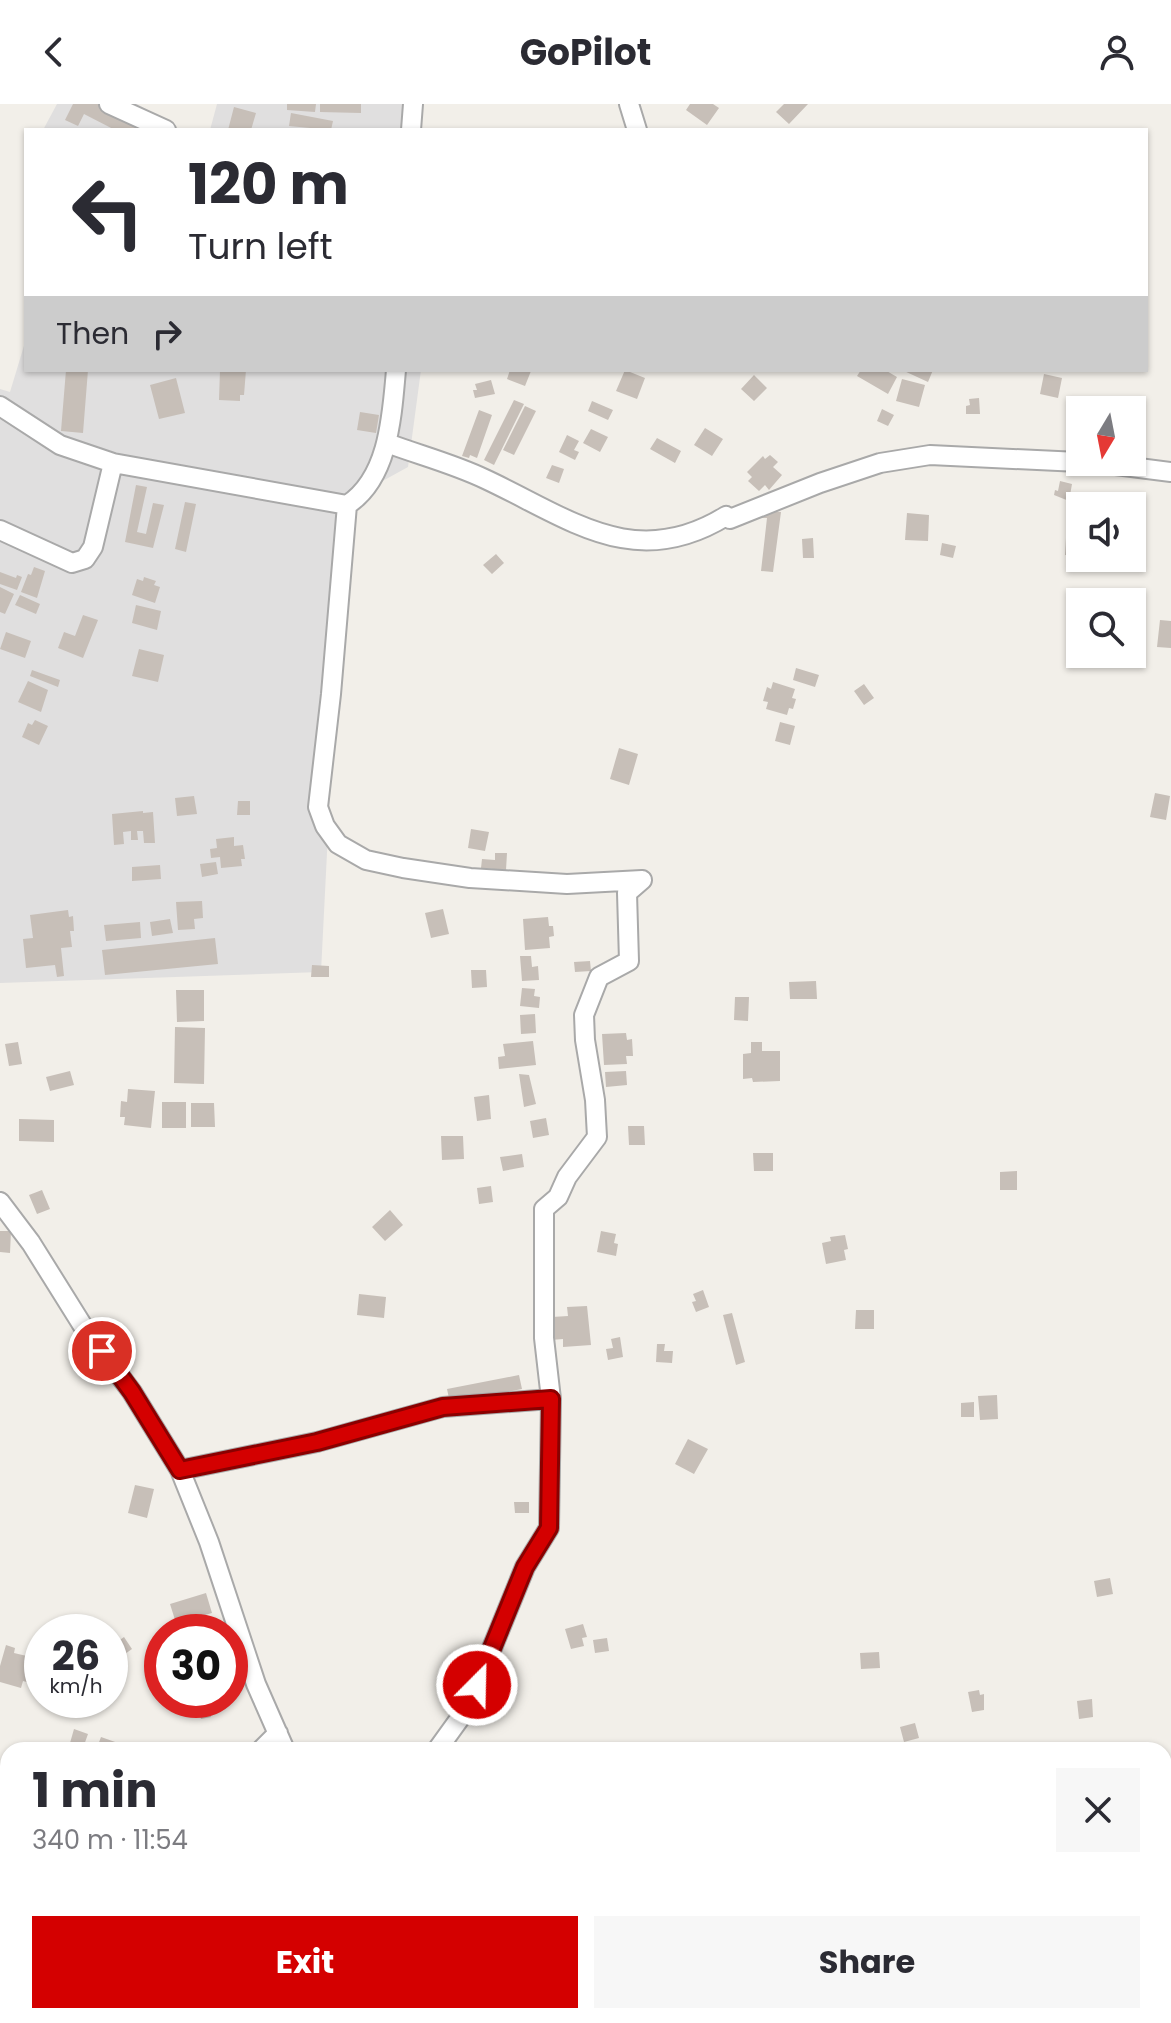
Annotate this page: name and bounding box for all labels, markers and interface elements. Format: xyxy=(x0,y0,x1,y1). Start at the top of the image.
text: GoPilot xyxy=(520,27,651,78)
icon: back xyxy=(32,30,76,74)
icon: person xyxy=(1095,30,1139,74)
text: 120 m xyxy=(188,145,349,224)
icon: left xyxy=(56,160,160,264)
text: Turn left xyxy=(188,221,333,272)
text: Then xyxy=(56,312,129,355)
icon: right xyxy=(145,312,189,356)
north arrow xyxy=(1066,396,1146,476)
map controls xyxy=(1066,396,1146,668)
button: sound xyxy=(1066,492,1146,572)
button: search xyxy=(1066,588,1146,668)
pin xyxy=(68,1317,136,1385)
icon: arrive xyxy=(80,1329,124,1373)
speed limit sign: 30 xyxy=(144,1614,248,1718)
text: 26 xyxy=(52,1628,100,1684)
position arrow xyxy=(435,1643,519,1727)
text: km/h xyxy=(49,1672,103,1700)
text: 1 min xyxy=(32,1757,158,1824)
button: close xyxy=(1056,1768,1140,1852)
text: 340 m · 11:54 xyxy=(32,1822,188,1858)
button: Exit xyxy=(32,1916,578,2008)
button: Share xyxy=(594,1916,1140,2008)

